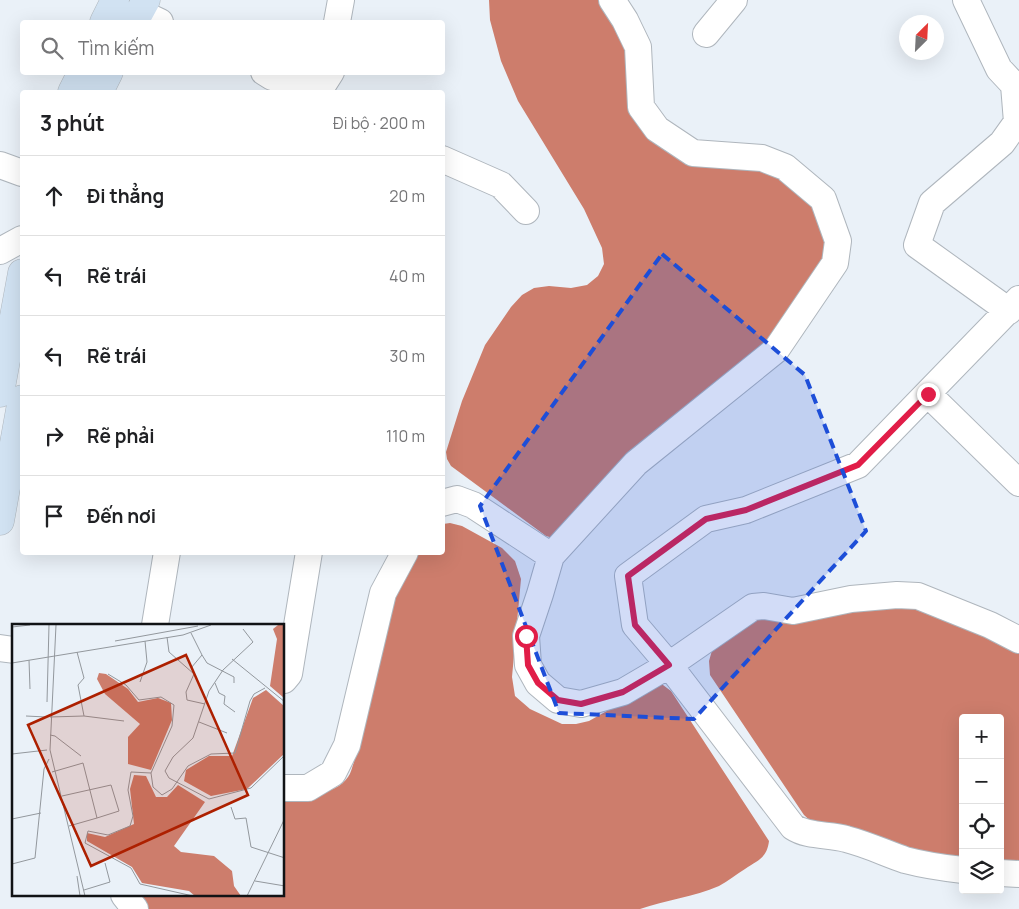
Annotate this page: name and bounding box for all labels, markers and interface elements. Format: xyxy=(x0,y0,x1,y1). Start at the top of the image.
north arrow xyxy=(899,15,944,60)
search box xyxy=(20,20,445,75)
icon: search xyxy=(38,34,66,62)
text: Tìm kiếm xyxy=(78,35,154,61)
text: 3 phút xyxy=(40,109,105,137)
text: Đi bộ · 200 m xyxy=(333,112,425,134)
icon: ahead xyxy=(40,182,68,210)
text: Đi thẳng xyxy=(87,183,164,209)
text: 20 m xyxy=(389,185,425,207)
icon: left xyxy=(40,262,68,290)
text: Rẽ trái xyxy=(87,263,147,289)
text: 40 m xyxy=(389,265,425,287)
icon: left xyxy=(40,342,68,370)
text: Rẽ trái xyxy=(87,343,147,369)
text: 30 m xyxy=(390,345,425,367)
route end xyxy=(917,383,940,406)
icon: right xyxy=(40,422,68,450)
text: Rẽ phải xyxy=(87,423,155,449)
text: 110 m xyxy=(386,425,425,447)
icon: arrive xyxy=(40,502,68,530)
text: Đến nơi xyxy=(87,503,156,529)
inset map xyxy=(12,624,285,896)
route start xyxy=(515,625,538,648)
map controls xyxy=(959,714,1004,894)
button: + xyxy=(959,714,1004,759)
button: − xyxy=(959,759,1004,804)
button: locate xyxy=(959,804,1004,849)
button: layers xyxy=(959,849,1004,894)

